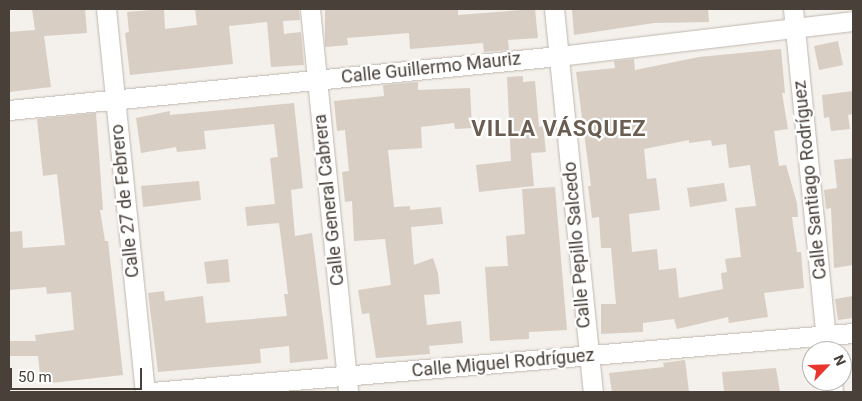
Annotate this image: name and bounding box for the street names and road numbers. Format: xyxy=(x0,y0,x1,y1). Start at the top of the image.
street label: Calle Guillermo Mauriz xyxy=(340,48,522,88)
street label: Calle Santiago Rodríguez xyxy=(789,79,831,281)
street label: Calle General Cabrera xyxy=(309,113,349,287)
street label: Calle 27 de Febrero xyxy=(106,123,144,279)
street label: Calle Pepillo Salcedo xyxy=(559,161,595,329)
street label: Calle Miguel Rodríguez xyxy=(411,344,595,382)

